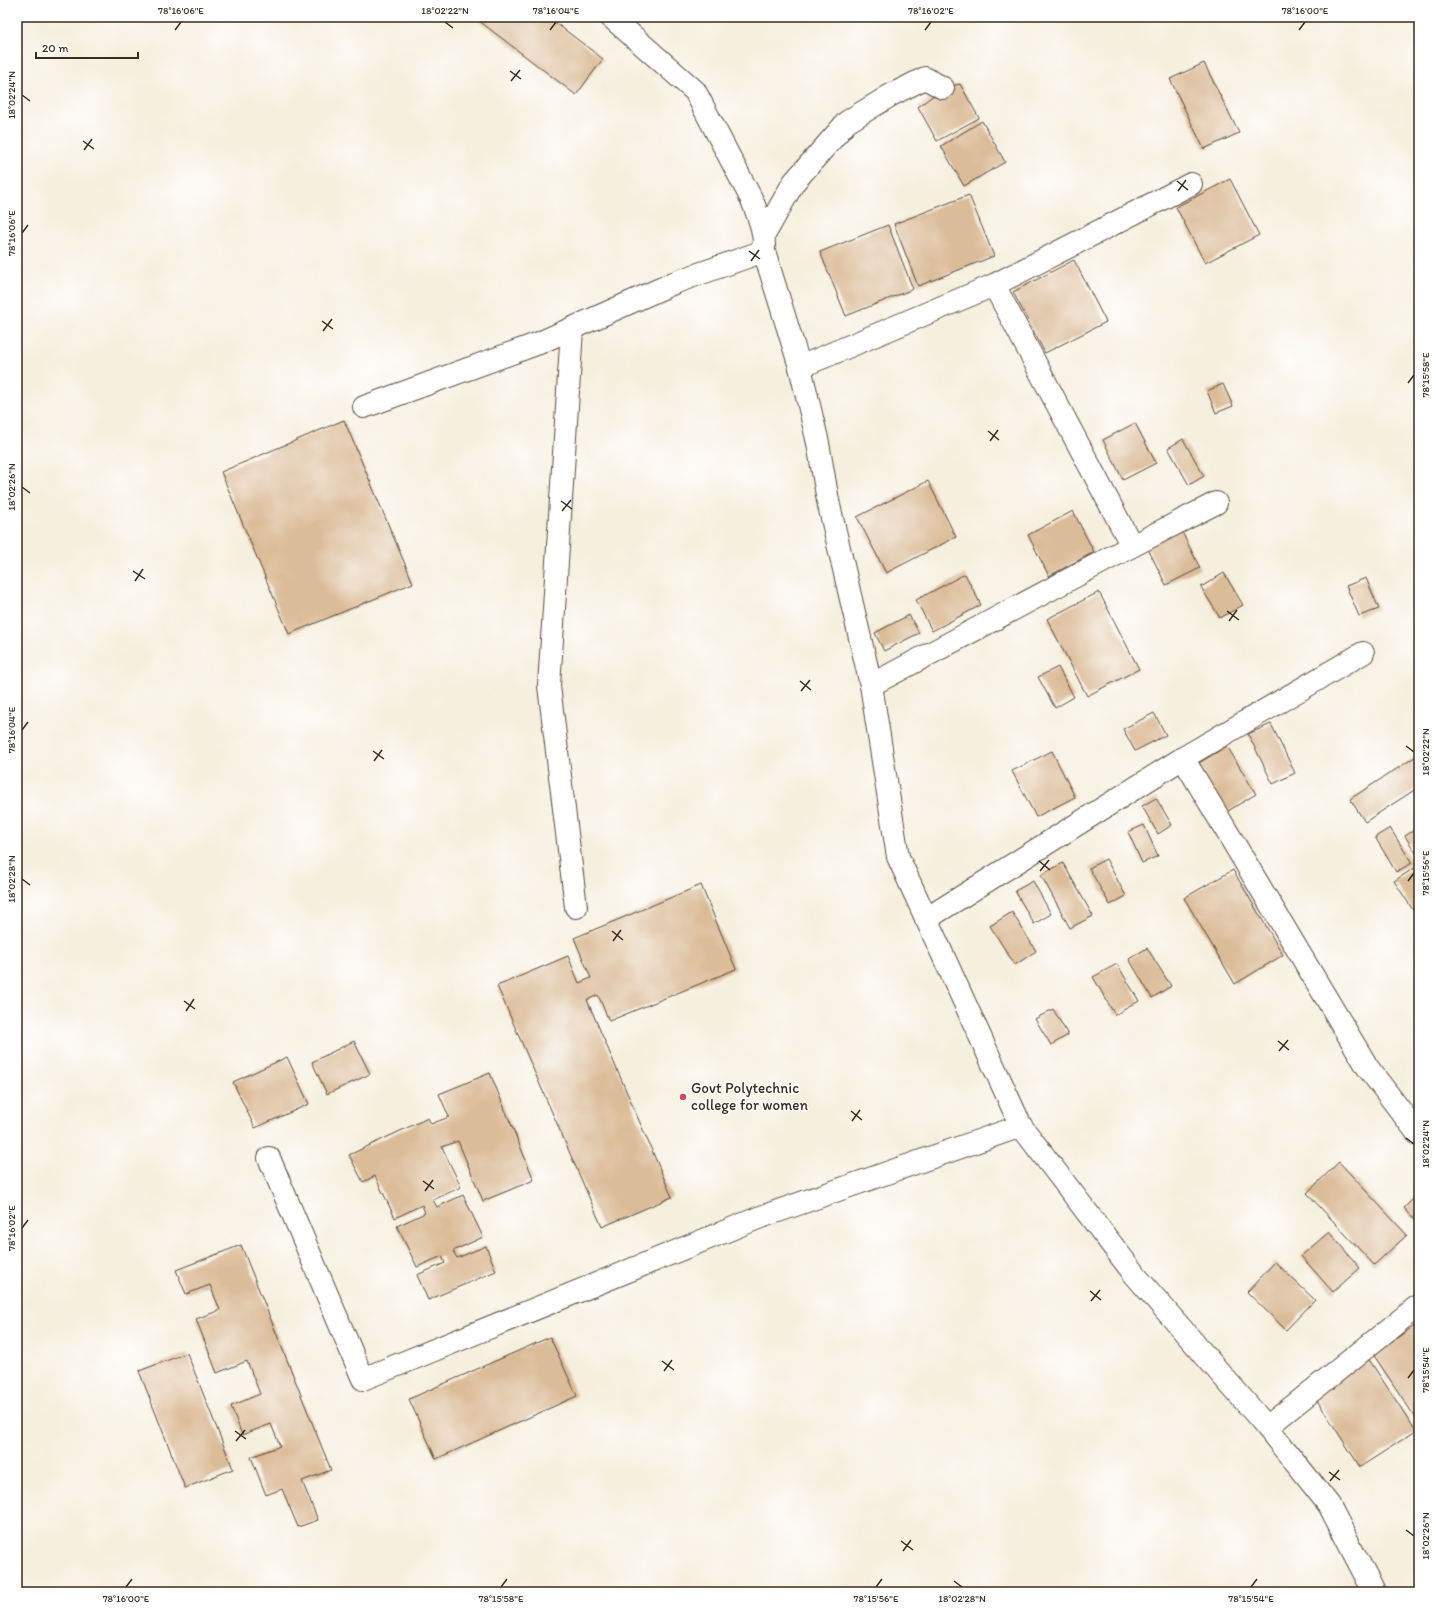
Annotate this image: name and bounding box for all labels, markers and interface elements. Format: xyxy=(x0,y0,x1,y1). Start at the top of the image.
text: 78°16'06"E xyxy=(158,4,204,17)
text: 18°02'22"N xyxy=(421,4,469,17)
text: 78°16'04"E xyxy=(533,4,580,17)
text: 78°16'02"E xyxy=(908,4,954,17)
text: 78°16'00"E xyxy=(1282,4,1329,17)
scale bar xyxy=(36,34,138,60)
text: 20 m xyxy=(42,41,69,55)
text: 18°02'24"N xyxy=(5,71,18,119)
text: 78°16'06"E xyxy=(5,210,18,256)
text: 78°15'58"E xyxy=(1419,352,1432,398)
text: 18°02'26"N xyxy=(5,463,18,511)
text: 78°16'04"E xyxy=(5,706,18,753)
text: 18°02'22"N xyxy=(1419,728,1432,776)
text: 78°15'56"E xyxy=(1419,850,1432,895)
text: 18°02'28"N xyxy=(5,855,18,903)
place label: Govt Polytechnic college for women xyxy=(691,1079,808,1114)
marker: Govt Polytechnic college for women xyxy=(678,1092,688,1102)
text: 18°02'24"N xyxy=(1419,1120,1432,1168)
text: 78°16'02"E xyxy=(5,1205,18,1251)
text: 78°15'54"E xyxy=(1419,1347,1432,1393)
text: 18°02'26"N xyxy=(1419,1512,1432,1560)
text: 78°16'00"E xyxy=(103,1592,150,1605)
text: 78°15'58"E xyxy=(478,1592,524,1605)
text: 78°15'56"E xyxy=(854,1592,899,1605)
text: 18°02'28"N xyxy=(938,1592,986,1605)
text: 78°15'54"E xyxy=(1228,1592,1274,1605)

